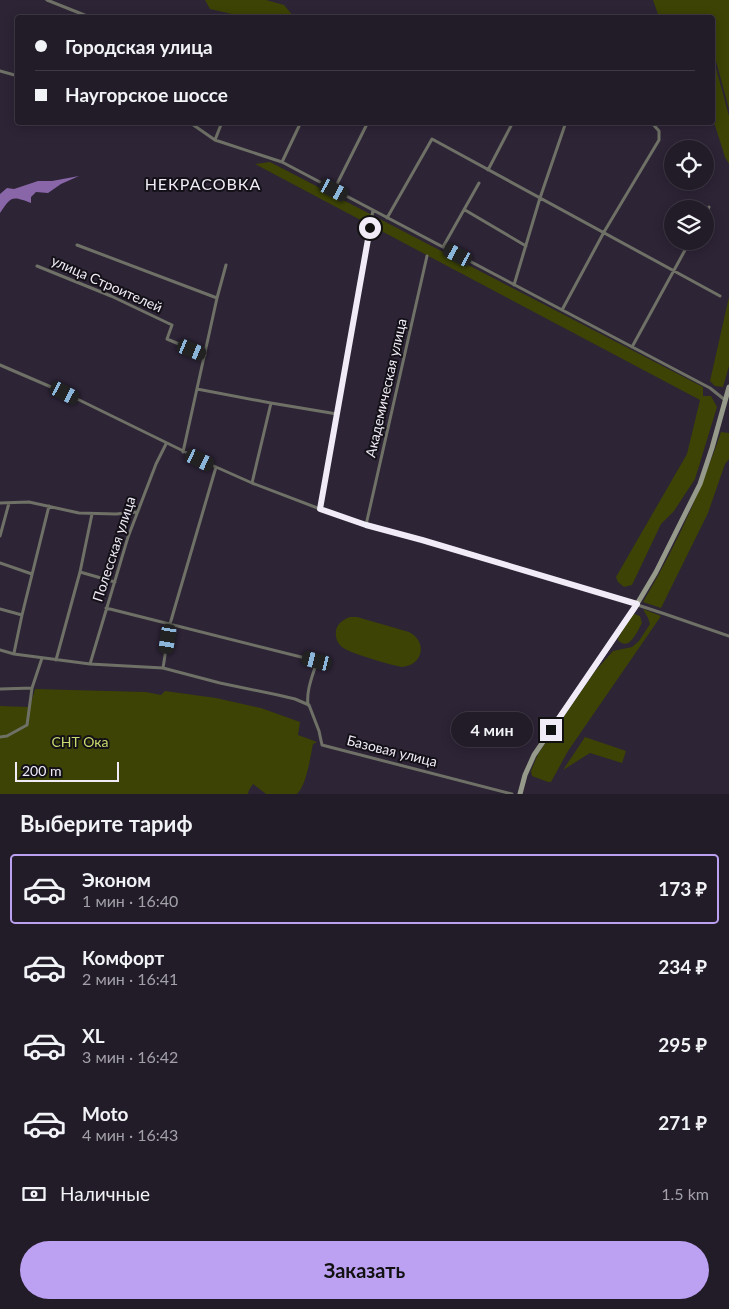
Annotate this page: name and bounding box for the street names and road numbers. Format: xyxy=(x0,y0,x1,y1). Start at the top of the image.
street label: улица Строителей xyxy=(49,251,165,316)
street label: Академическая улица xyxy=(361,317,410,459)
street label: Полесская улица xyxy=(89,494,139,604)
street label: Базовая улица xyxy=(345,731,439,770)

